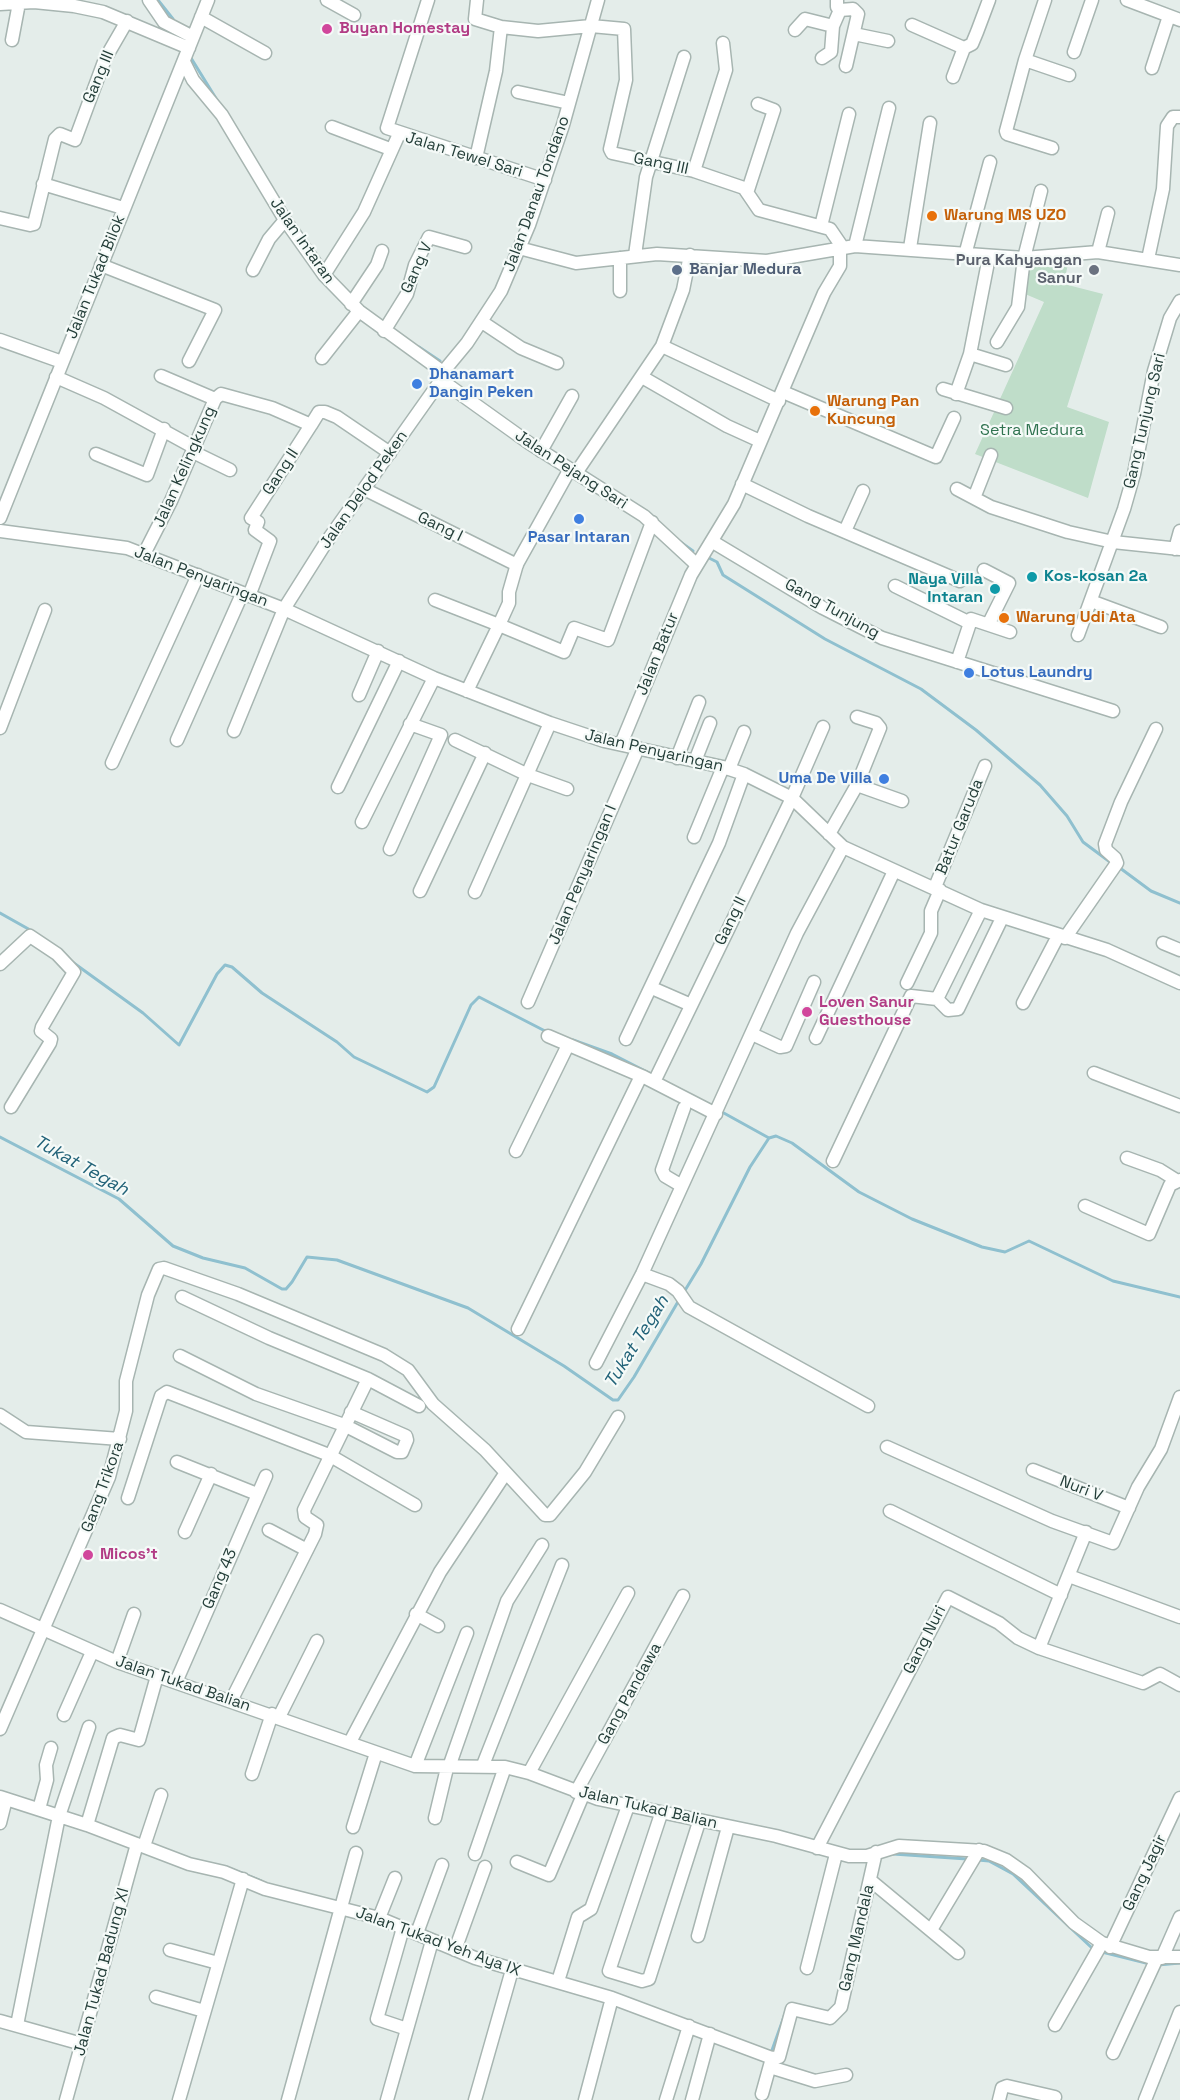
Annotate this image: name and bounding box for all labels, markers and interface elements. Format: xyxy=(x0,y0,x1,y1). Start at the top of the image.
place label: Buyan Homestay xyxy=(339,19,470,39)
marker: Buyan Homestay xyxy=(320,22,334,36)
street label: Gang III xyxy=(79,48,119,106)
street label: Jalan Danau Tondano xyxy=(500,113,574,275)
street label: Jalan Tewel Sari xyxy=(403,128,525,182)
street label: Gang III xyxy=(632,149,690,179)
street label: Jalan Intaran xyxy=(265,194,339,288)
place label: Warung MS UZO xyxy=(944,206,1066,226)
marker: Warung MS UZO xyxy=(925,209,939,223)
street label: Jalan Tukad Bilok xyxy=(62,212,130,342)
street label: Gang V xyxy=(397,239,437,297)
place label: Pura Kahyangan Sanur xyxy=(956,251,1082,289)
place label: Banjar Medura xyxy=(689,260,801,280)
marker: Banjar Medura xyxy=(670,263,684,277)
marker: Pura Kahyangan Sanur xyxy=(1087,263,1101,277)
street label: Gang Tunjung Sari xyxy=(1120,351,1170,491)
place label: Dhanamart Dangin Peken xyxy=(429,365,533,403)
marker: Dhanamart Dangin Peken xyxy=(410,377,424,391)
place label: Warung Pan Kuncung xyxy=(827,392,919,430)
street label: Jalan Kelingkung xyxy=(150,403,220,531)
marker: Warung Pan Kuncung xyxy=(808,404,822,418)
park label: Setra Medura xyxy=(980,421,1084,441)
street label: Jalan Pejang Sari xyxy=(511,426,631,514)
street label: Jalan Delod Peken xyxy=(316,427,412,553)
street label: Gang II xyxy=(259,445,303,499)
street label: Gang I xyxy=(414,508,466,546)
marker: Pasar Intaran xyxy=(572,512,586,526)
place label: Pasar Intaran xyxy=(528,528,630,548)
street label: Jalan Penyaringan xyxy=(131,543,271,611)
place label: Kos-kosan 2a xyxy=(1044,567,1147,587)
place label: Naya Villa Intaran xyxy=(908,570,983,608)
marker: Kos-kosan 2a xyxy=(1025,570,1039,584)
street label: Gang Tunjung xyxy=(781,575,883,643)
marker: Naya Villa Intaran xyxy=(988,582,1002,596)
place label: Warung Udi Ata xyxy=(1016,608,1135,628)
street label: Jalan Batur xyxy=(633,610,683,698)
marker: Warung Udi Ata xyxy=(997,611,1011,625)
place label: Lotus Laundry xyxy=(981,663,1093,683)
marker: Lotus Laundry xyxy=(962,666,976,680)
street label: Jalan Penyaringan xyxy=(583,726,725,776)
place label: Uma De Villa xyxy=(778,769,872,789)
marker: Uma De Villa xyxy=(877,772,891,786)
street label: Batur Garuda xyxy=(932,776,988,878)
street label: Jalan Penyaringan I xyxy=(545,802,621,948)
street label: Gang II xyxy=(711,894,751,948)
place label: Loven Sanur Guesthouse xyxy=(819,993,914,1031)
marker: Loven Sanur Guesthouse xyxy=(800,1005,814,1019)
water label: Tukat Tegah xyxy=(30,1131,132,1201)
water label: Tukat Tegah xyxy=(600,1292,674,1392)
street label: Gang Trikora xyxy=(78,1439,128,1535)
street label: Nuri V xyxy=(1057,1472,1105,1506)
place label: Micos't xyxy=(100,1545,158,1565)
street label: Gang 43 xyxy=(199,1546,241,1612)
marker: Micos't xyxy=(81,1548,95,1562)
street label: Gang Nuri xyxy=(900,1603,950,1677)
street label: Gang Pandawa xyxy=(594,1640,666,1748)
street label: Jalan Tukad Balian xyxy=(113,1652,253,1716)
street label: Jalan Tukad Balian xyxy=(577,1783,719,1833)
street label: Gang Jagir xyxy=(1119,1832,1171,1914)
street label: Gang Mandala xyxy=(835,1883,879,1993)
street label: Jalan Tukad Badung XI xyxy=(70,1886,134,2058)
street label: Jalan Tukad Yeh Aya IX xyxy=(353,1903,523,1981)

